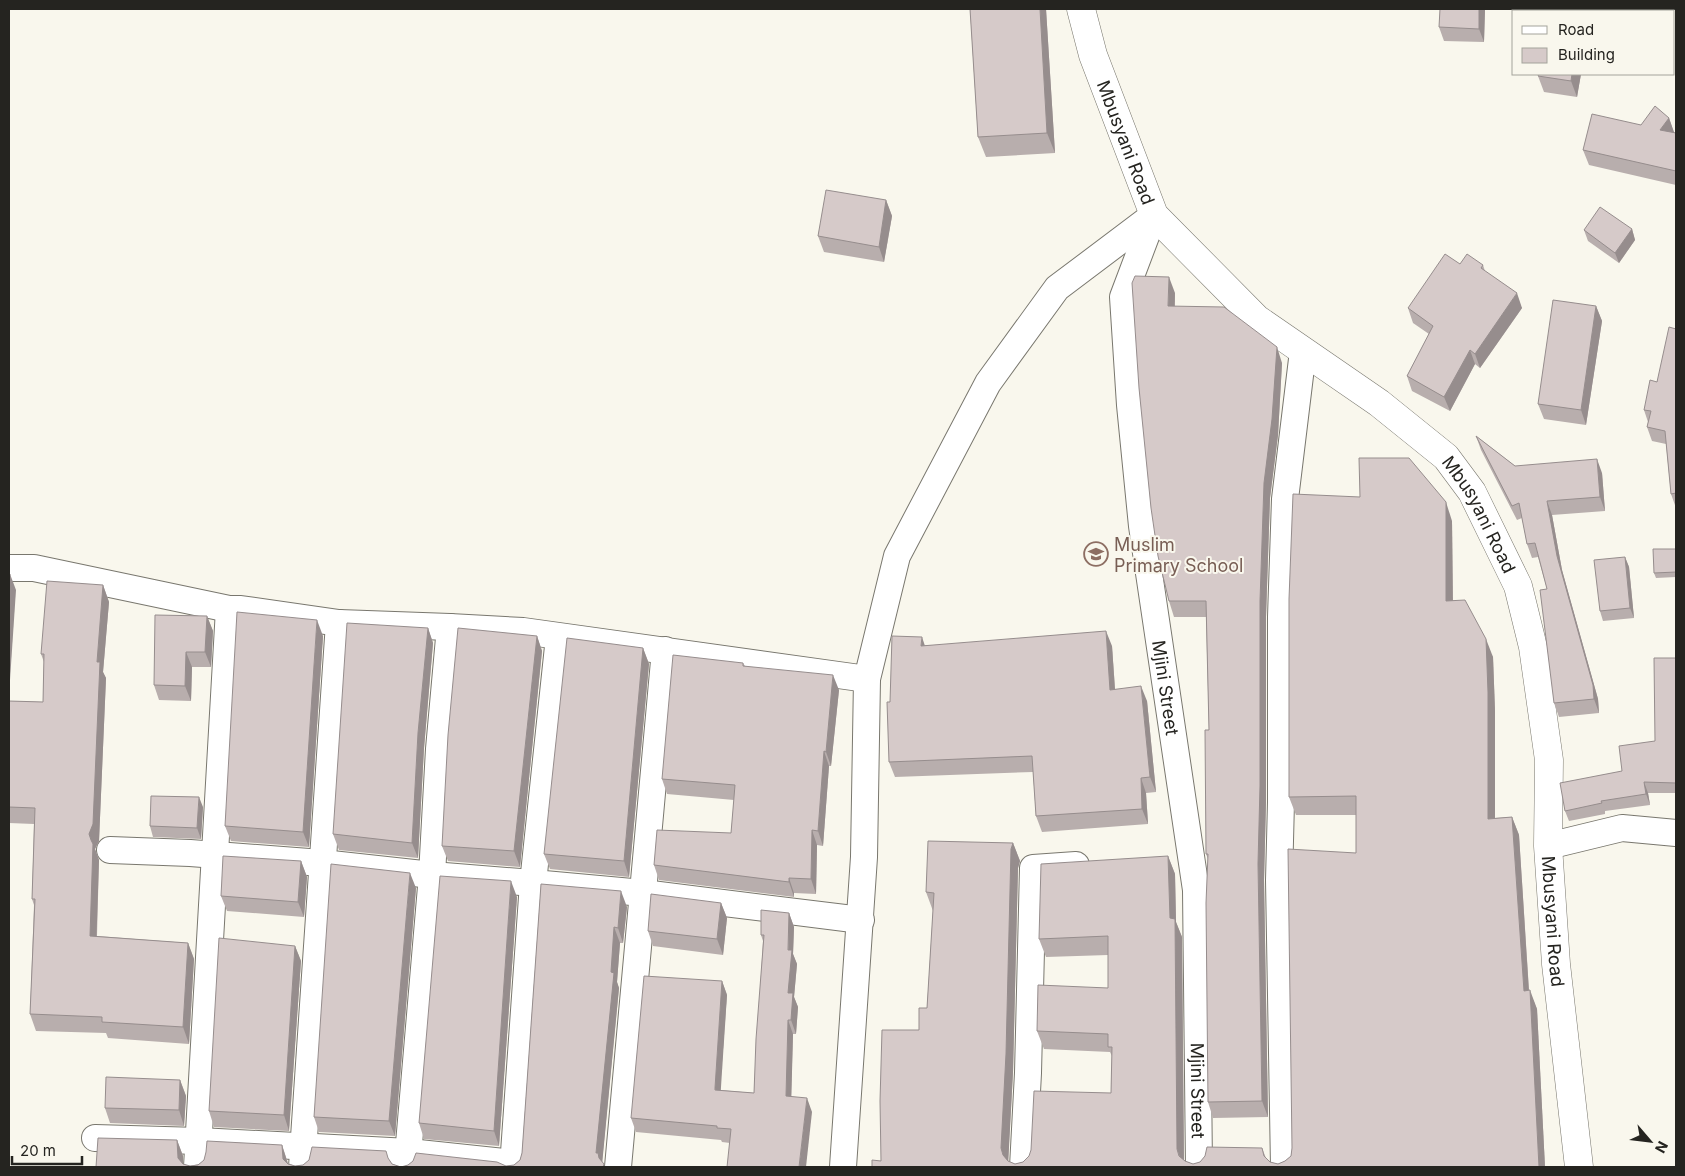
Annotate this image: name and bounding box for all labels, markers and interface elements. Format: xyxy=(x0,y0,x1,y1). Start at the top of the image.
legend xyxy=(1512,10,1675,75)
text: Road xyxy=(1558,20,1594,39)
text: Building xyxy=(1558,45,1615,64)
street label: Mbusyani Road xyxy=(1093,77,1159,207)
street label: Mbusyani Road xyxy=(1438,452,1520,576)
place label: Muslim Primary School xyxy=(1114,534,1243,576)
school or university icon: Muslim Primary School xyxy=(1083,541,1109,567)
street label: Mjini Street xyxy=(1149,639,1183,737)
street label: Mbusyani Road xyxy=(1538,855,1569,988)
street label: Mjini Street xyxy=(1187,1042,1209,1139)
north arrow xyxy=(1625,1116,1675,1166)
scale bar xyxy=(12,1134,82,1166)
text: N xyxy=(1652,1139,1672,1156)
text: 20 m xyxy=(20,1141,56,1160)

